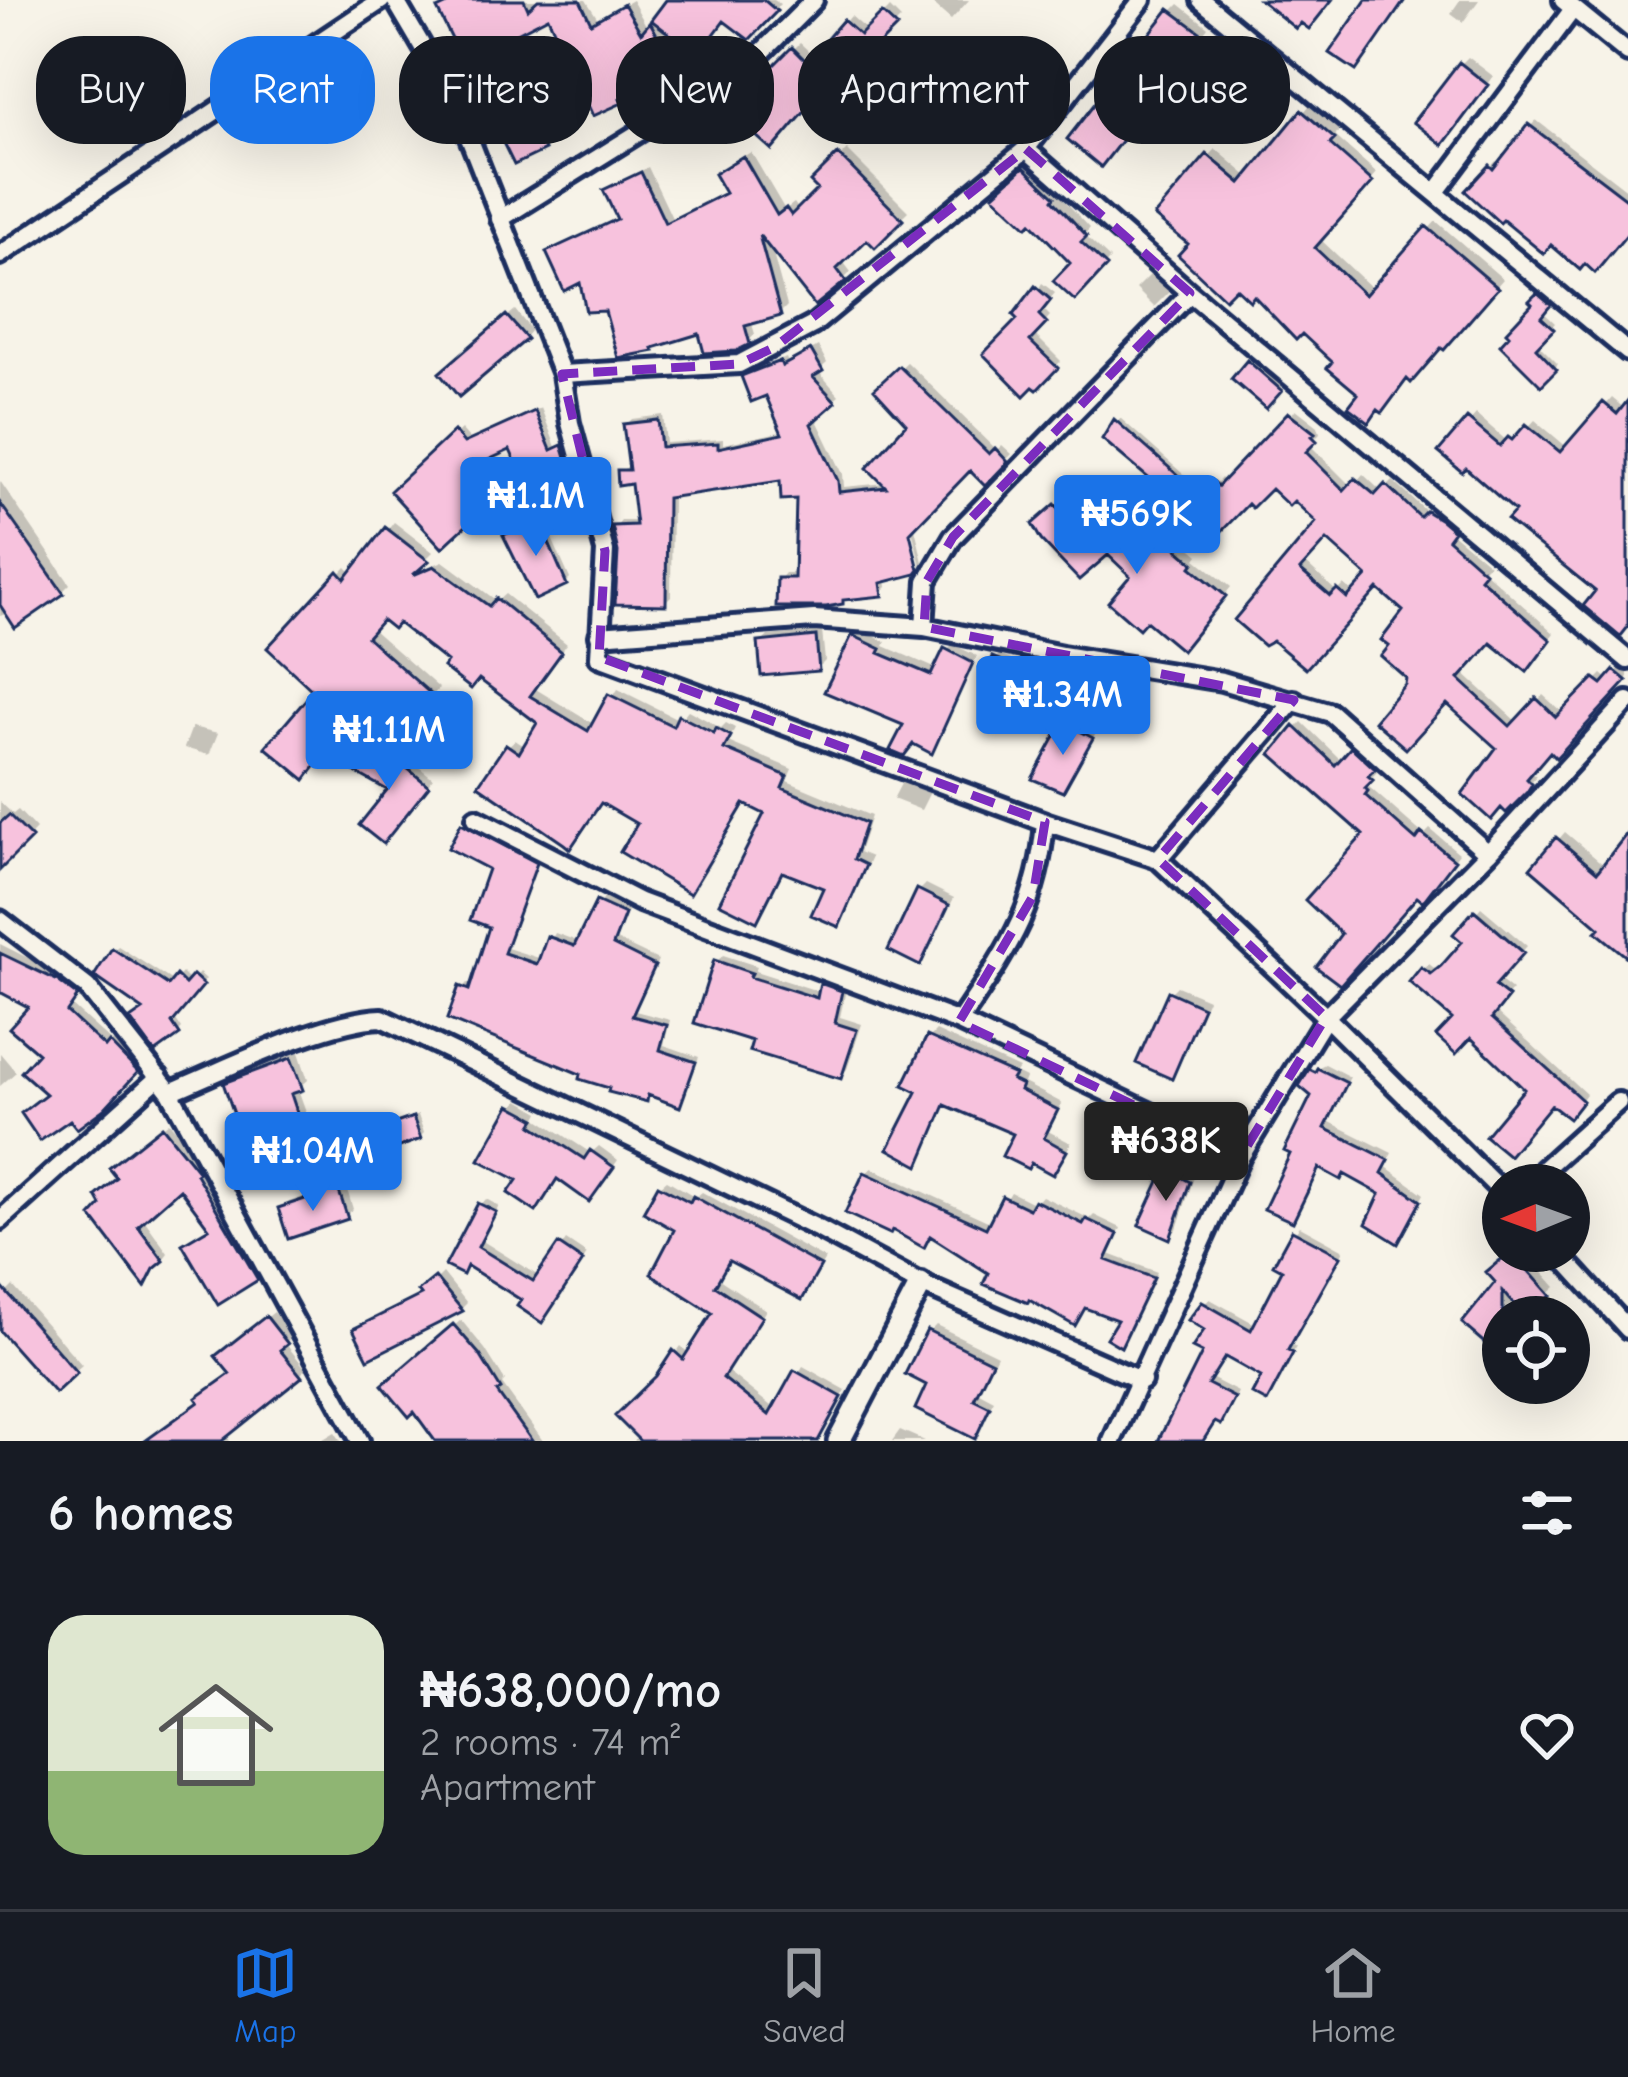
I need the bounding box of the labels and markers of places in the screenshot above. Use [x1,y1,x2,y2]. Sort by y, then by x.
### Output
pin: ₦1.1M [452,457,620,559]
pin: ₦569K [1053,475,1221,577]
pin: ₦1.34M [965,656,1161,758]
pin: ₦1.11M [291,691,487,793]
pin: ₦638K [1082,1102,1250,1204]
pin: ₦1.04M [215,1112,411,1214]

